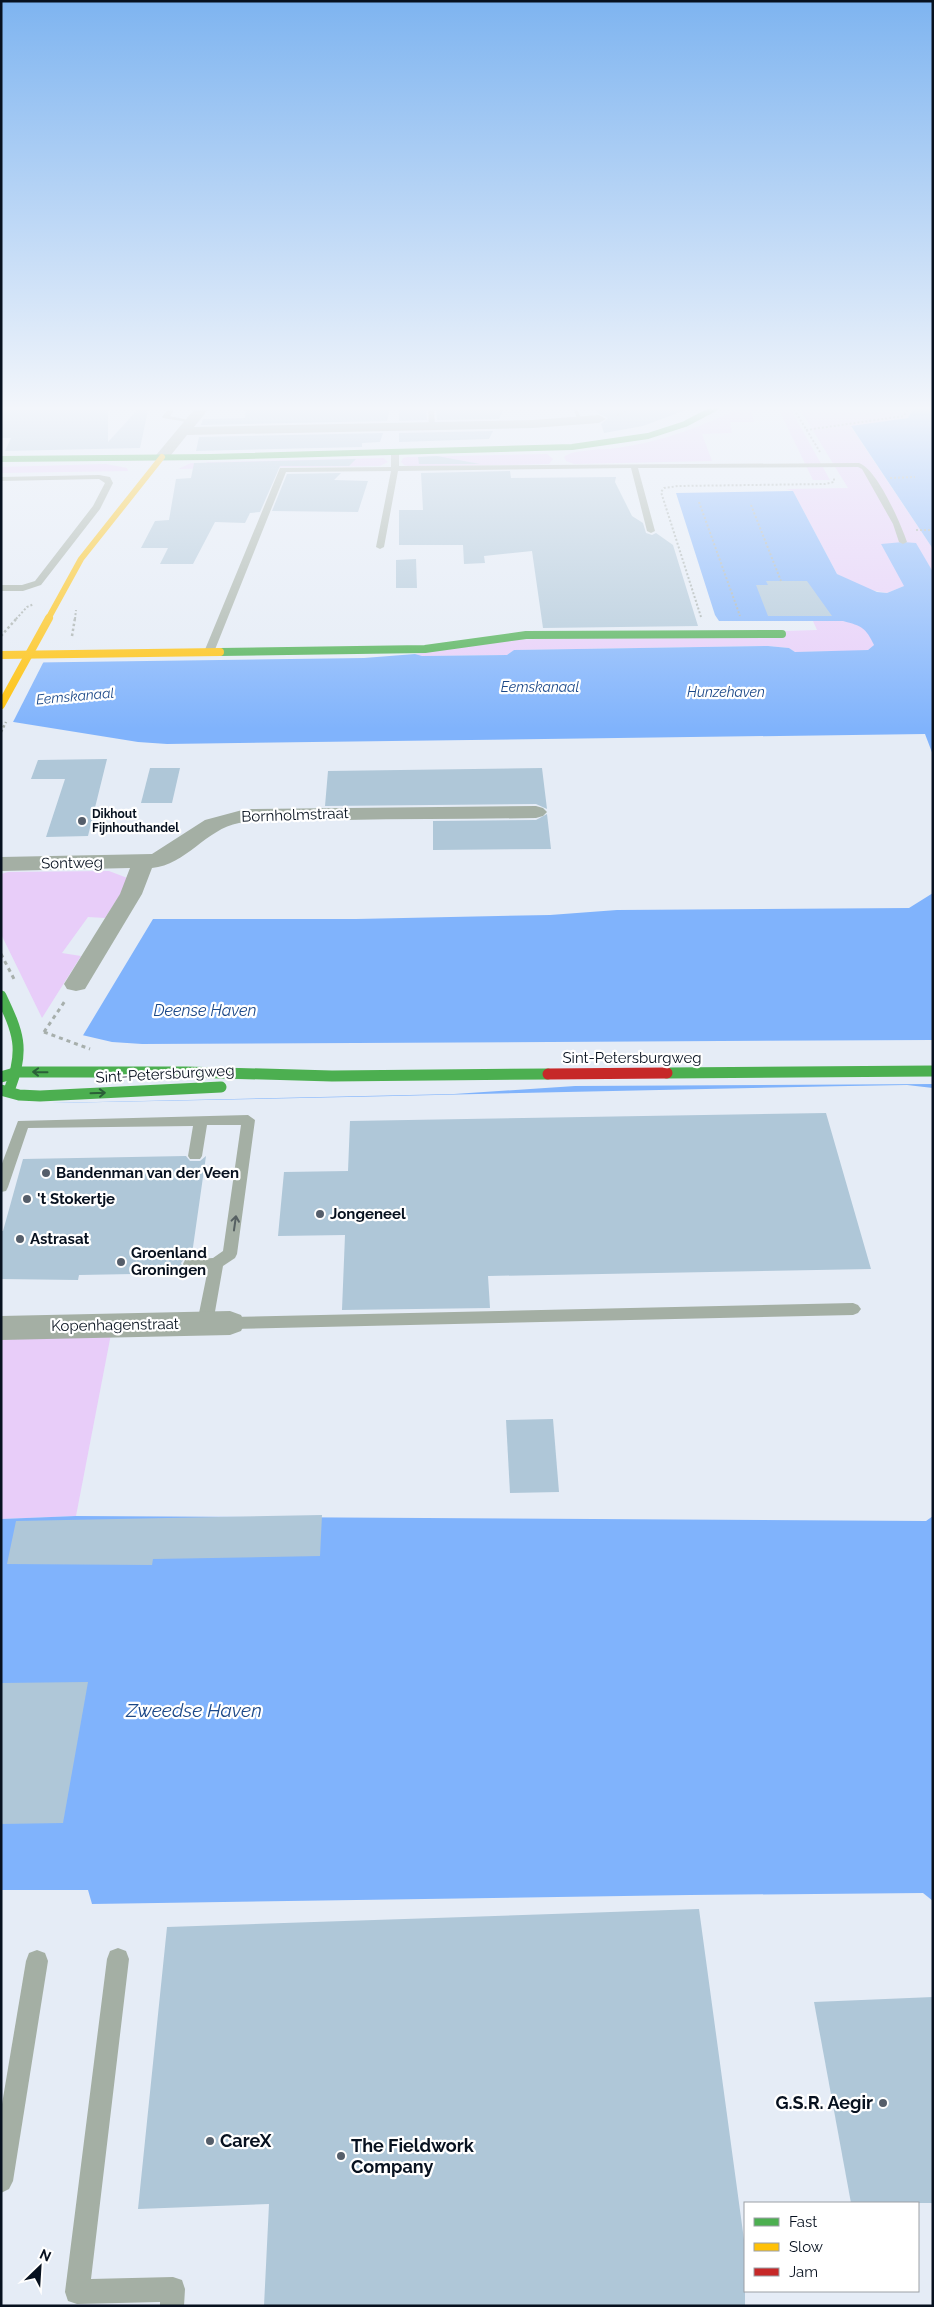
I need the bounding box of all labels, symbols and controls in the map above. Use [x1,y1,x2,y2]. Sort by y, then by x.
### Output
water label: Eemskanaal [501,679,579,695]
water label: Hunzehaven [687,684,765,700]
water label: Eemskanaal [35,685,115,707]
street label: Bornholmstraat [241,804,349,826]
place label: Dikhout Fijnhouthandel [92,807,179,835]
marker: Dikhout Fijnhouthandel [76,815,88,827]
street label: Sontweg [41,853,103,873]
water label: Deense Haven [153,1001,257,1020]
street label: Sint-Petersburgweg [563,1049,701,1067]
street label: Sint-Petersburgweg [95,1061,235,1087]
one-way arrow [33,1067,49,1077]
one-way arrow [90,1089,106,1098]
place label: Bandenman van der Veen [56,1164,239,1182]
marker: Bandenman van der Veen [40,1167,52,1179]
place label: 't Stokertje [37,1190,115,1208]
marker: 't Stokertje [21,1193,33,1205]
place label: Jongeneel [330,1205,406,1223]
marker: Jongeneel [314,1208,326,1220]
one-way arrow [230,1215,240,1231]
place label: Astrasat [30,1230,89,1248]
marker: Astrasat [14,1233,26,1245]
place label: Groenland Groningen [131,1244,207,1279]
marker: Groenland Groningen [115,1256,127,1268]
street label: Kopenhagenstraat [51,1315,179,1335]
water label: Zweedse Haven [125,1699,262,1721]
place label: G.S.R. Aegir [775,2092,873,2113]
marker: G.S.R. Aegir [877,2097,889,2109]
place label: CareX [220,2130,272,2151]
marker: CareX [204,2135,216,2147]
place label: The Fieldwork Company [351,2135,475,2177]
marker: The Fieldwork Company [335,2150,347,2162]
legend [744,2202,919,2292]
text: Fast [789,2213,817,2231]
text: Slow [789,2238,823,2256]
north arrow [15,2242,65,2292]
text: N [37,2246,54,2265]
text: Jam [789,2263,818,2281]

